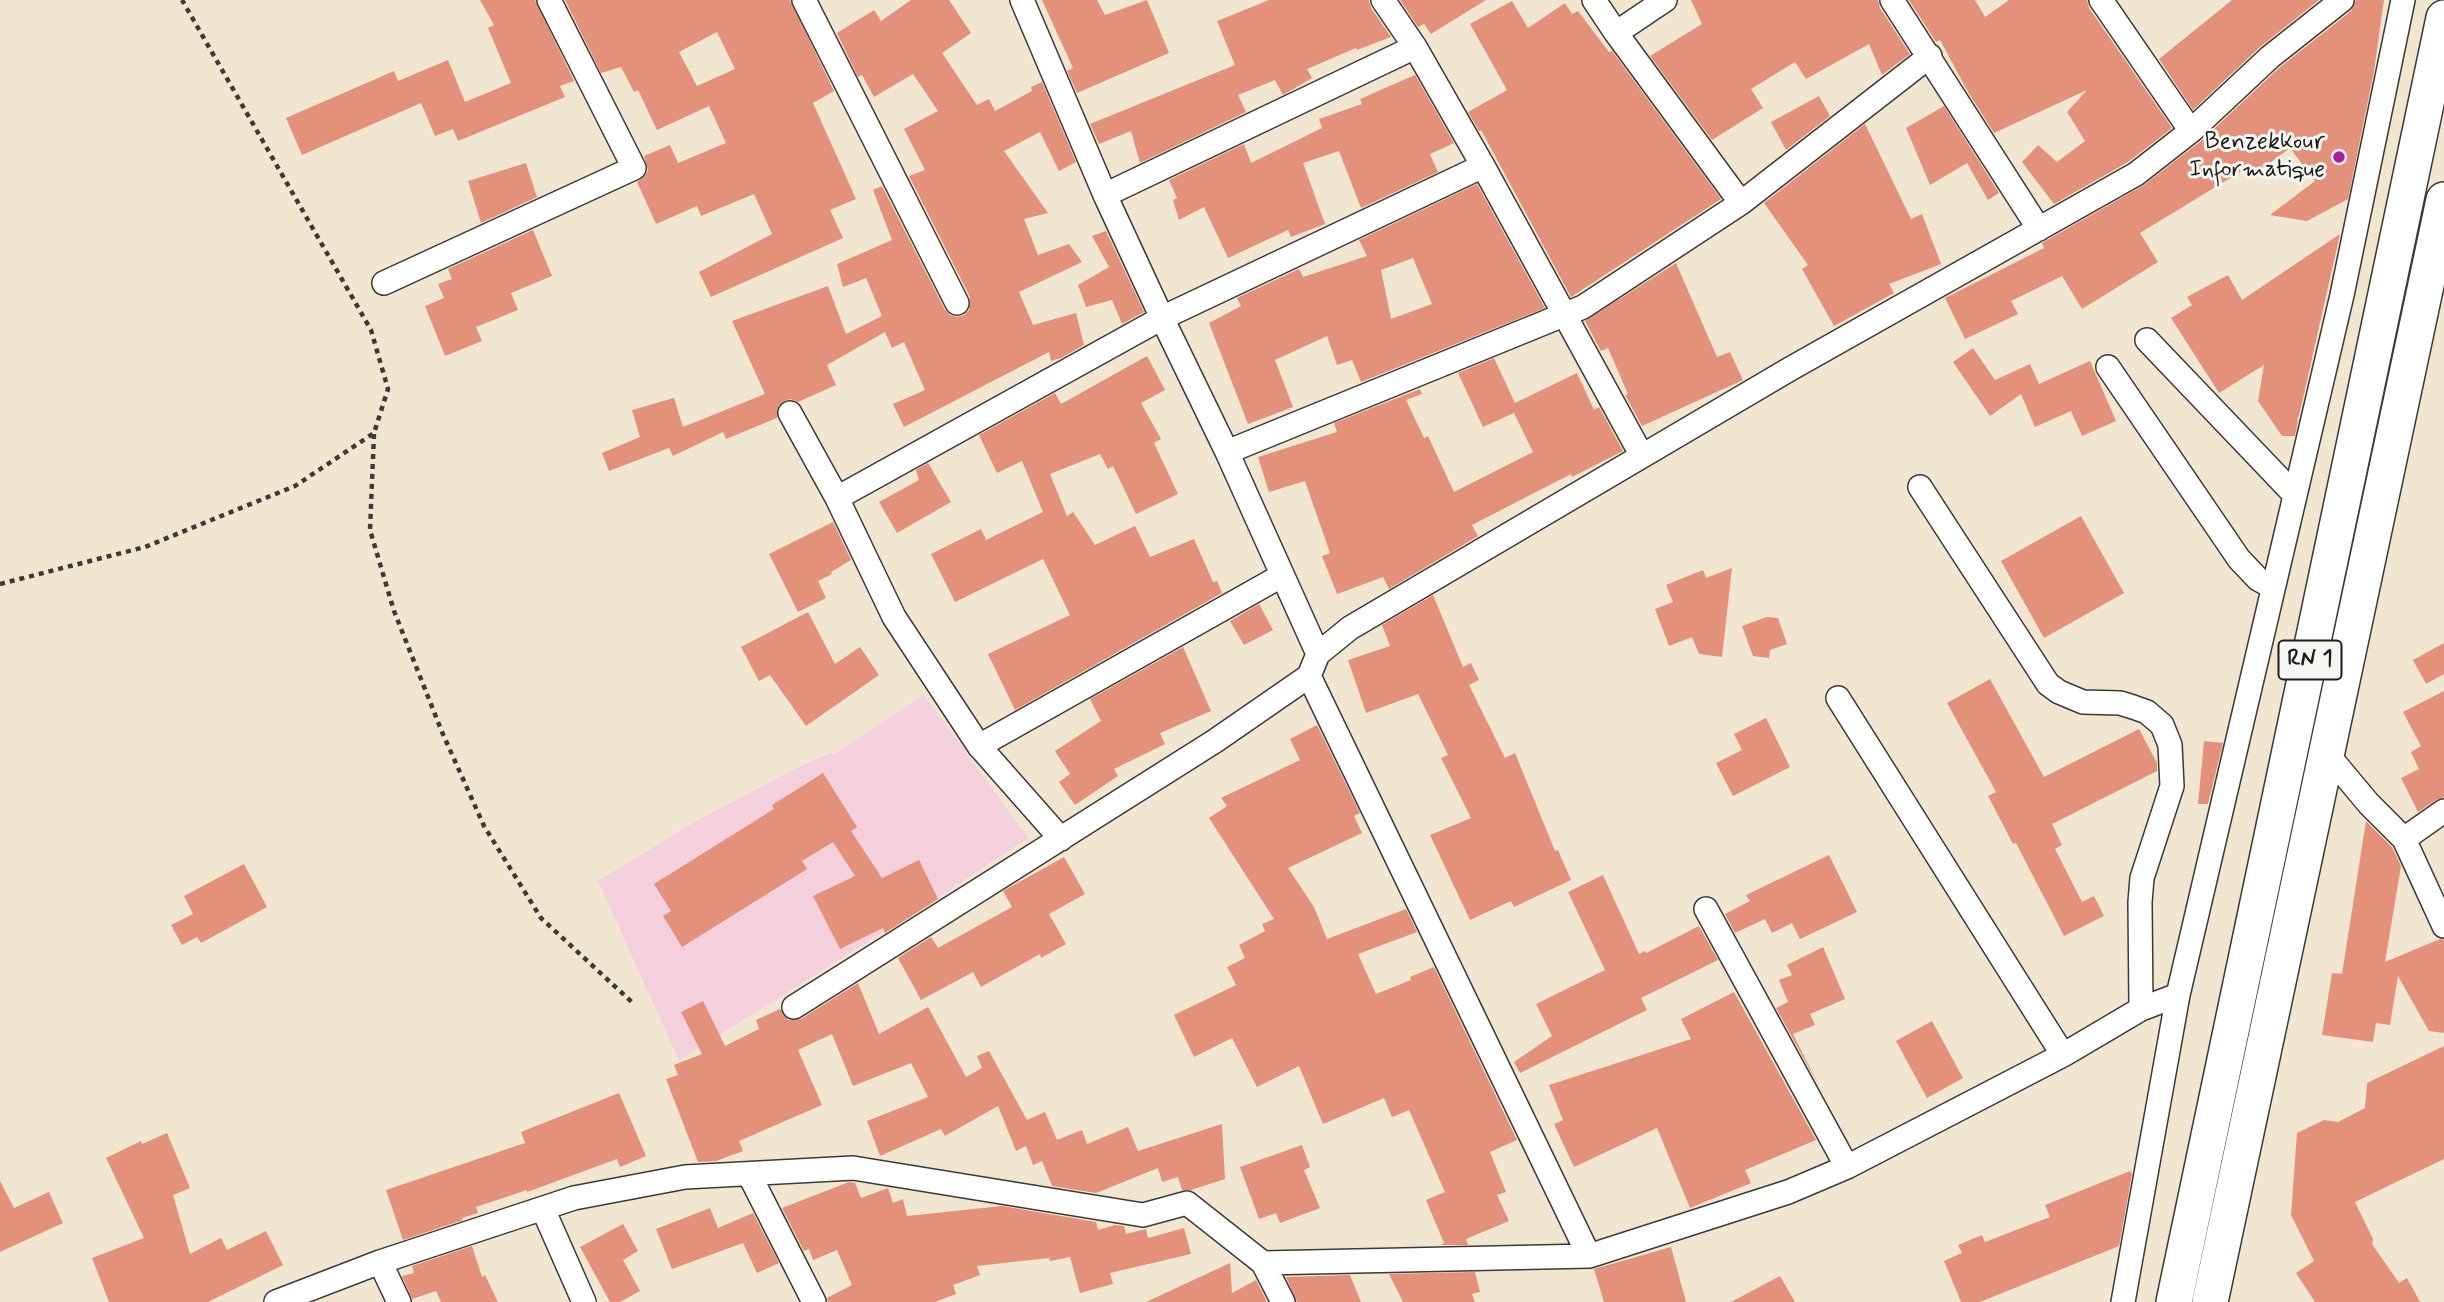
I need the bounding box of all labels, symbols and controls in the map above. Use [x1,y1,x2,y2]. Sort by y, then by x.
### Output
place label: Benzekkour Informatique [2189,129,2325,185]
marker: Benzekkour Informatique [2331,149,2347,165]
road number: RN 1 [2278,640,2342,680]

